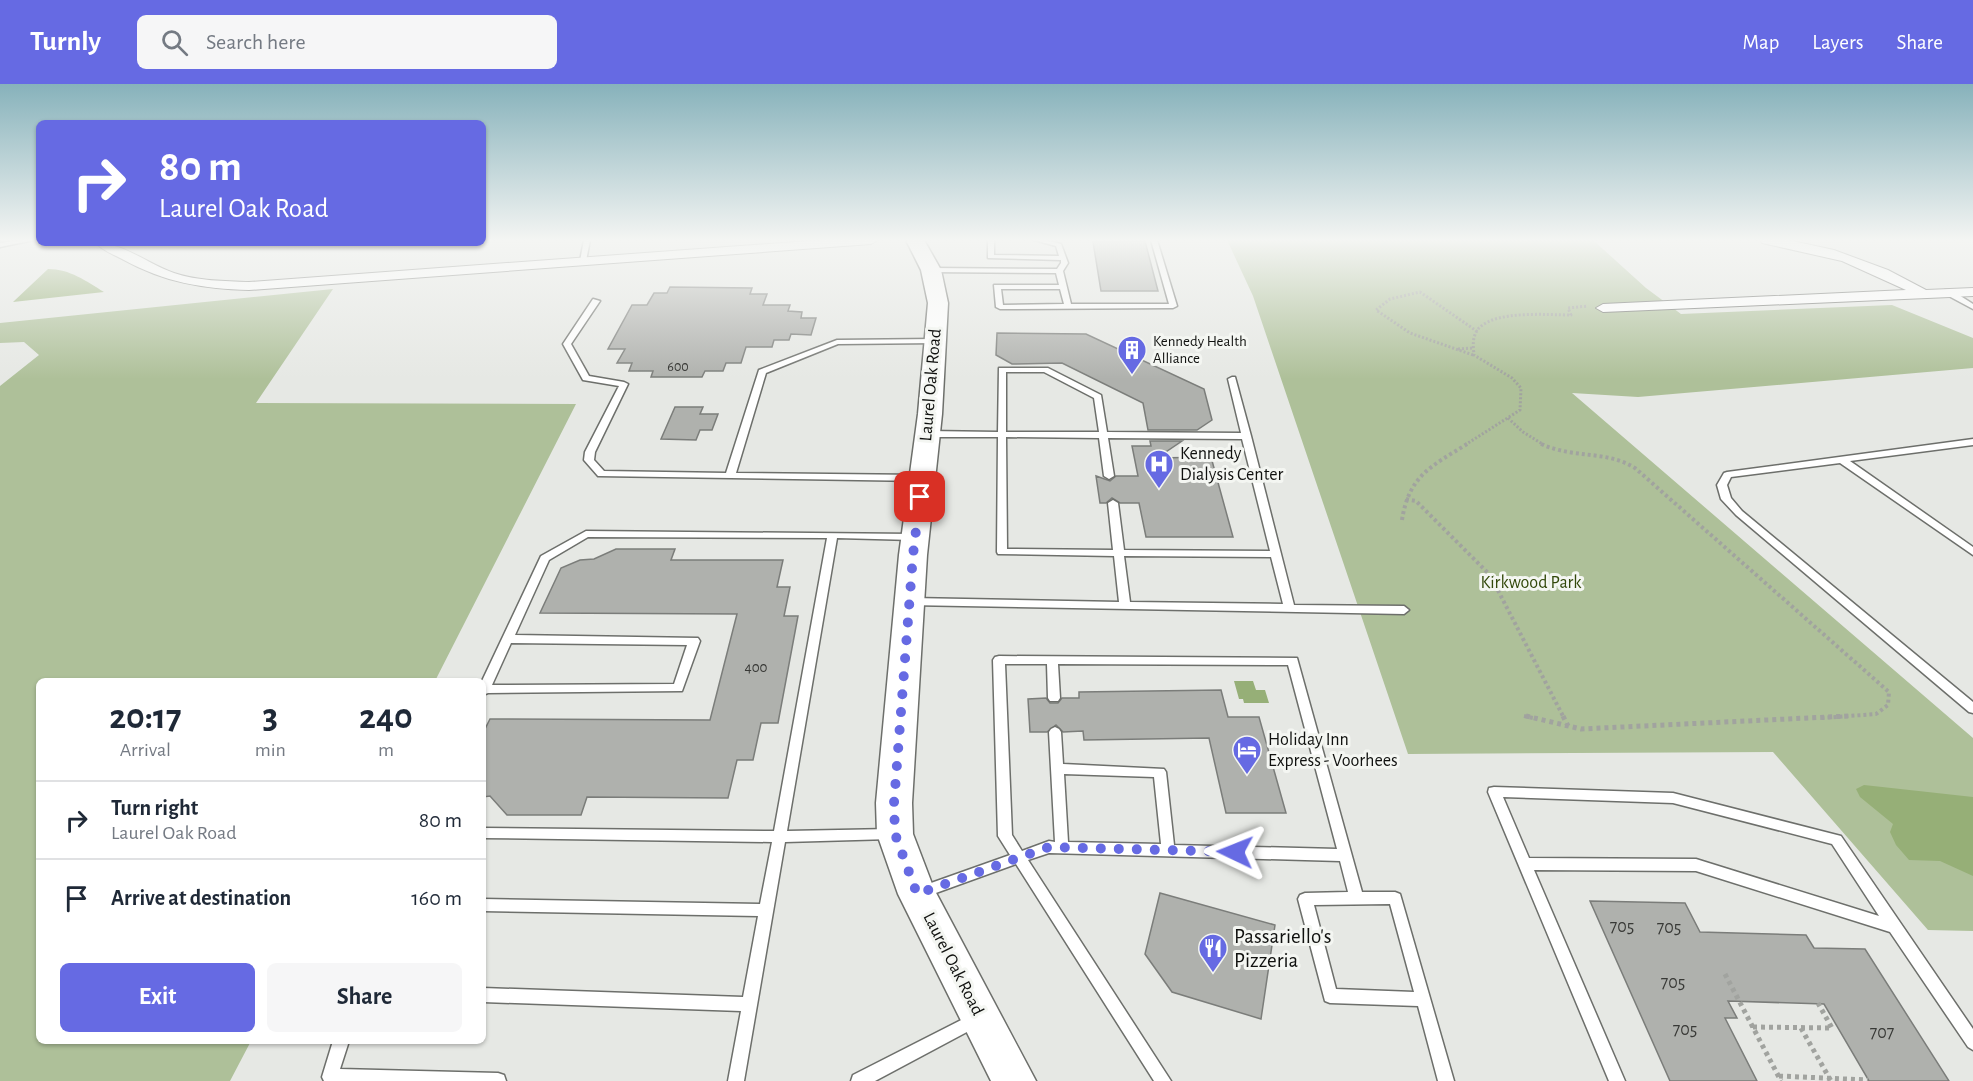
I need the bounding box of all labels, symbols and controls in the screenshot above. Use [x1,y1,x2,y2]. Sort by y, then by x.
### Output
search box [137,15,557,69]
icon: search [158,26,191,59]
text: Turnly [30,28,101,56]
text: Search here [206,31,306,53]
text: Map [1743,32,1779,53]
text: Layers [1812,32,1863,53]
text: Share [1896,32,1943,53]
icon: right [60,144,138,222]
text: 80 m [159,146,242,188]
text: Laurel Oak Road [159,195,329,222]
street label: Laurel Oak Road [917,328,945,442]
building icon: Kennedy Health Alliance [1116,334,1148,376]
place label: Kennedy Health Alliance [1153,334,1247,366]
house number: 600 [667,360,689,374]
place label: Kennedy Dialysis Center [1180,445,1283,484]
hospital icon: Kennedy Dialysis Center [1143,448,1175,490]
pin [894,471,945,522]
icon: arrive [903,480,936,513]
park label: Kirkwood Park [1480,574,1582,592]
house number: 400 [744,660,768,675]
text: 20:17 [109,699,182,735]
text: 3 [263,699,278,735]
text: 240 [359,699,413,735]
place label: Holiday Inn Express - Voorhees [1268,731,1398,770]
hotel icon: Holiday Inn Express - Voorhees [1231,734,1263,776]
text: Arrival [120,740,171,760]
text: min [255,740,286,760]
text: m [378,740,394,760]
text: Turn right [111,797,198,819]
icon: right [60,804,93,837]
text: 80 m [419,809,462,831]
position arrow [1203,820,1267,884]
text: Laurel Oak Road [111,823,237,843]
icon: arrive [60,882,93,915]
text: Arrive at destination [111,887,291,909]
text: 160 m [411,887,462,909]
street label: Laurel Oak Road [919,910,987,1018]
house number: 705 [1610,918,1634,936]
house number: 705 [1657,919,1681,937]
place label: Passariello's Pizzeria [1234,926,1331,971]
restaurant icon: Passariello's Pizzeria [1197,932,1229,974]
button: Exit [60,963,255,1032]
button: Share [267,963,462,1032]
house number: 705 [1661,974,1685,992]
house number: 705 [1673,1021,1697,1039]
house number: 707 [1870,1024,1894,1042]

